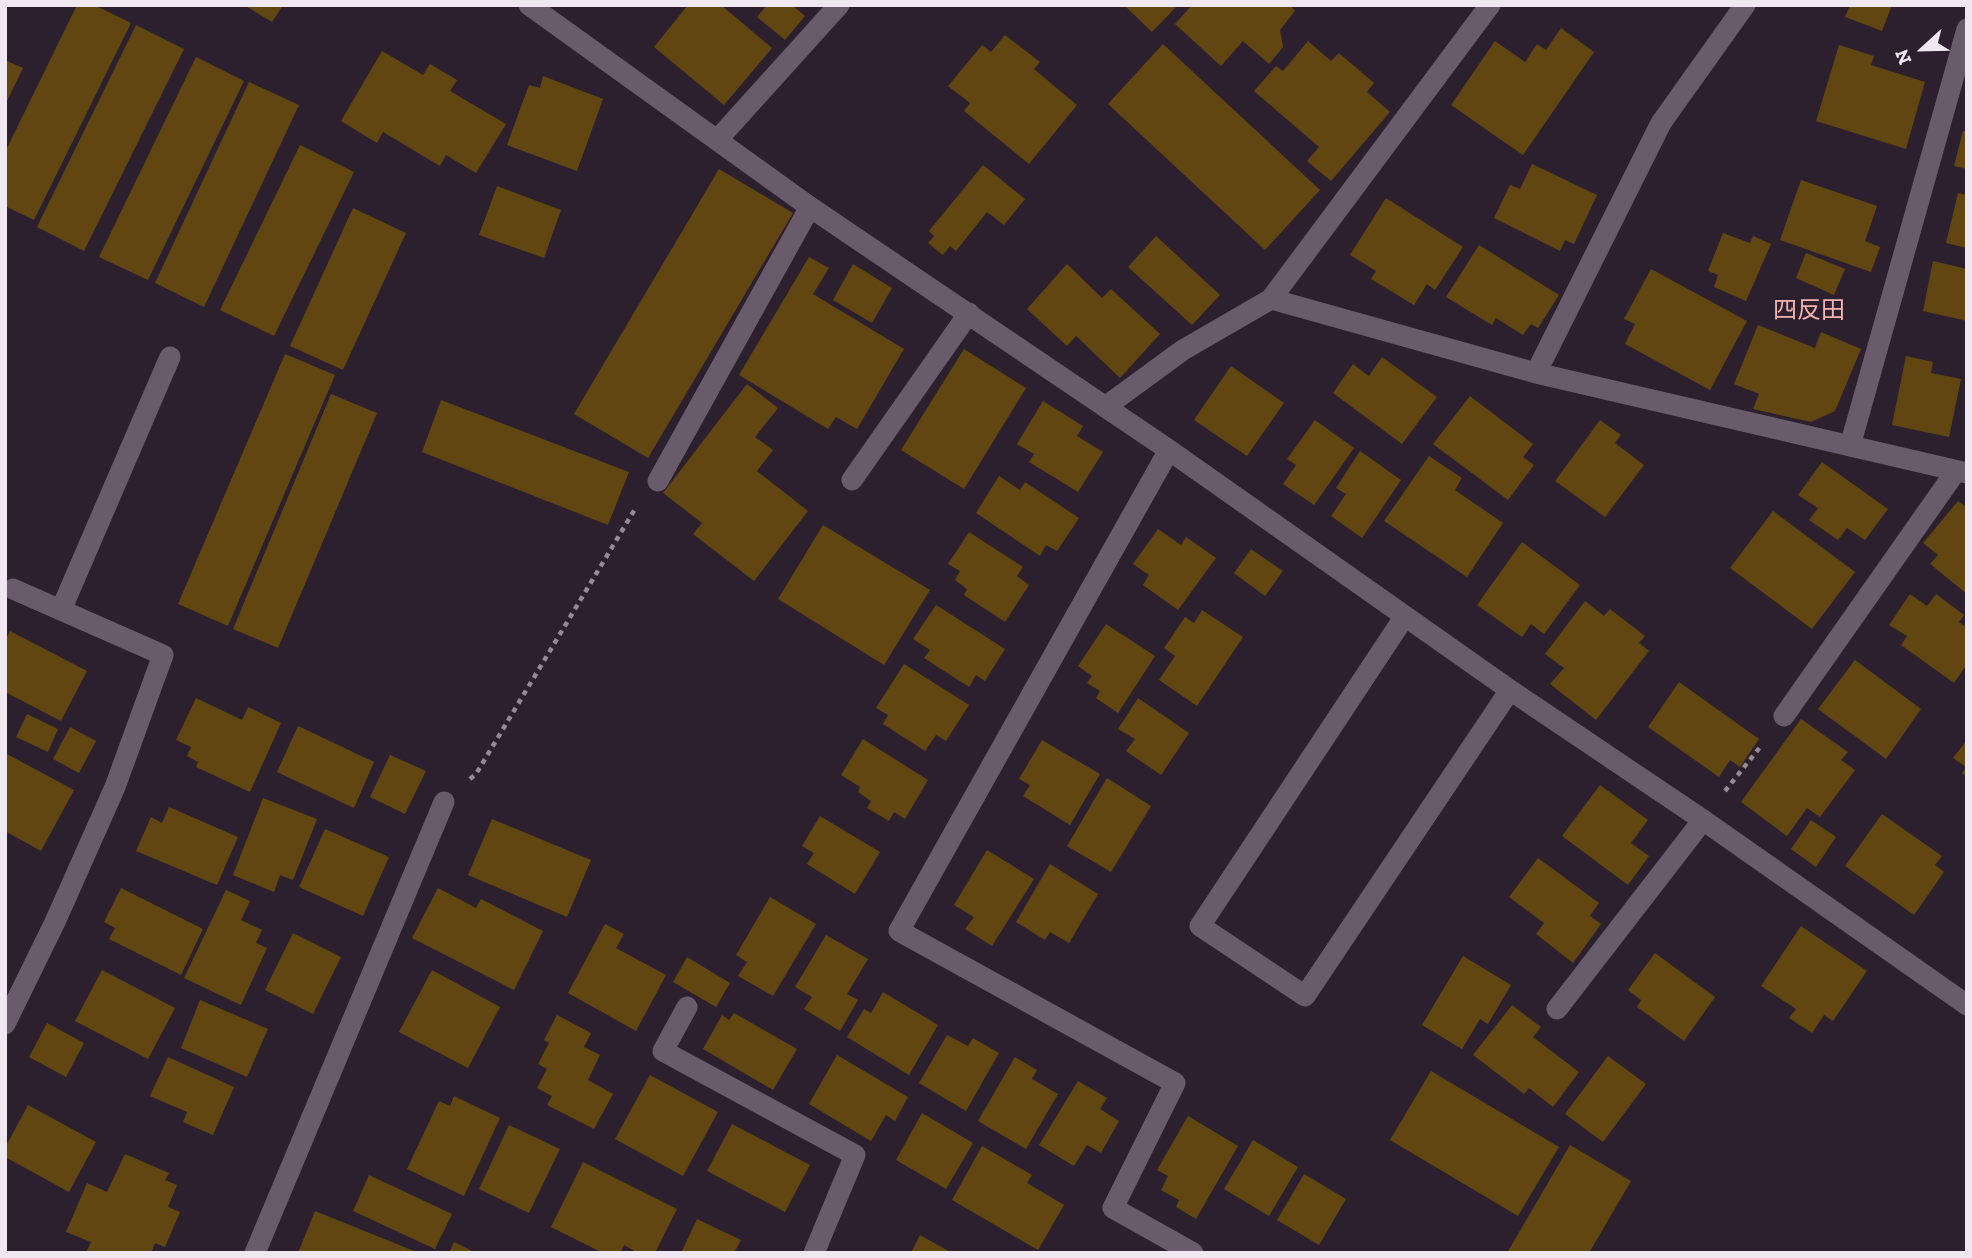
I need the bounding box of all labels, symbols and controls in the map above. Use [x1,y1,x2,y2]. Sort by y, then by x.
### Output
north arrow [1888,14,1958,84]
text: N [1890,46,1916,68]
district label: 四反田 [1773,297,1845,325]

